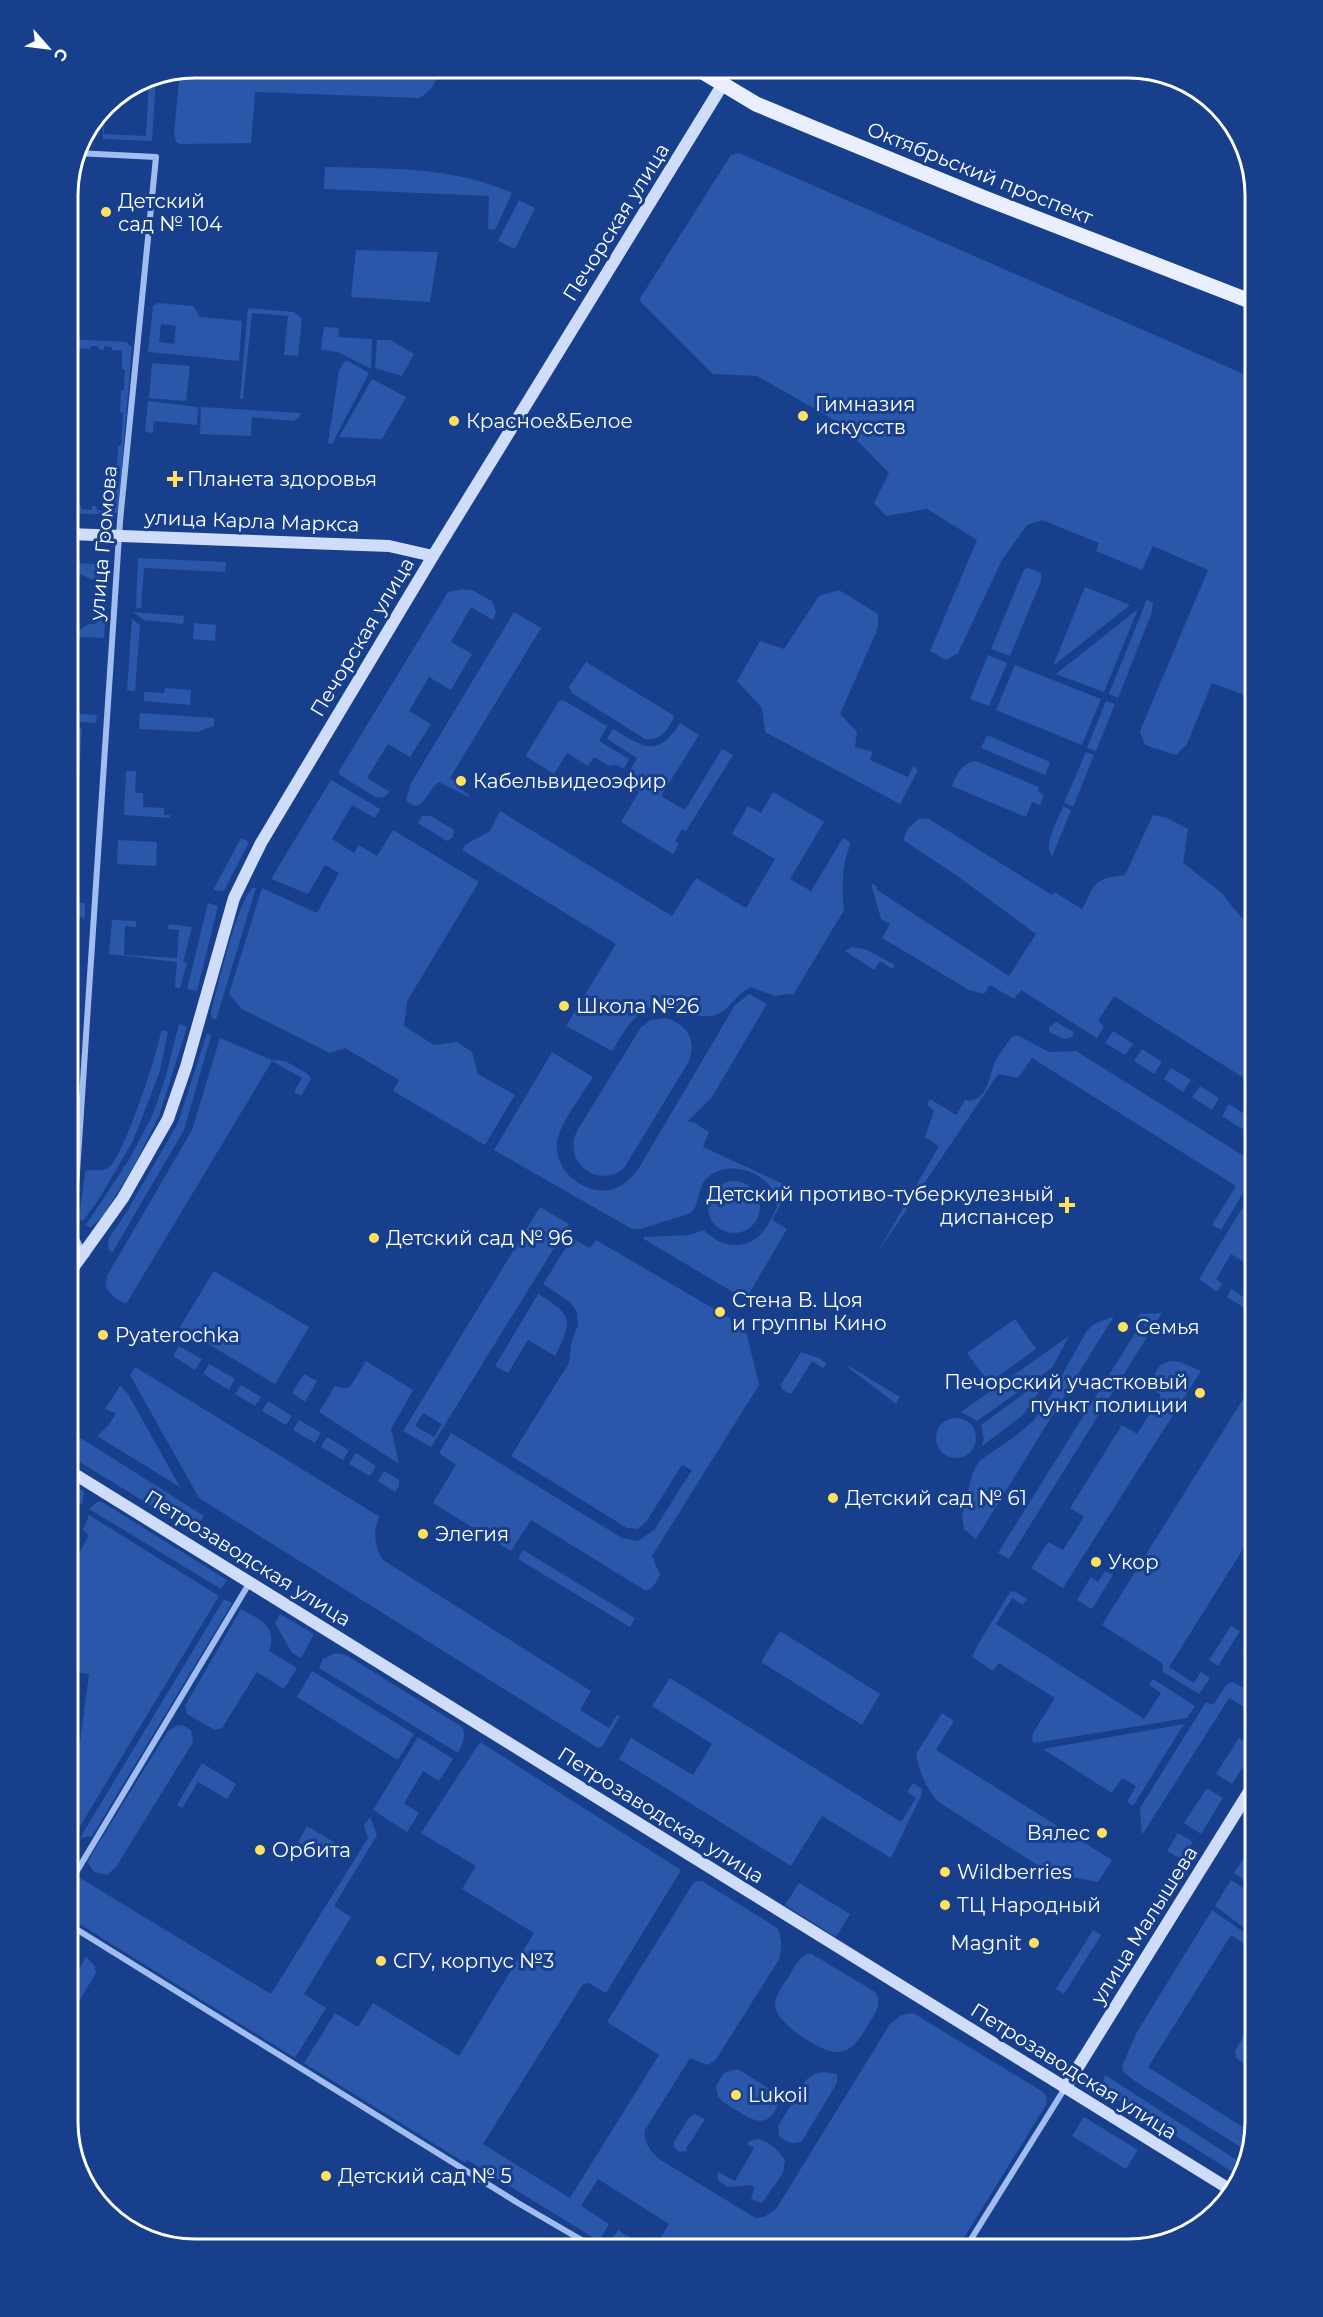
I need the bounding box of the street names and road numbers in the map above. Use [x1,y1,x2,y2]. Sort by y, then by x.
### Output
street label: Октябрьский проспект [864,117,1097,230]
street label: Печорская улица [558,139,674,305]
street label: улица Громова [84,464,122,622]
street label: улица Карла Маркса [143,505,360,537]
street label: Печорская улица [305,553,419,721]
street label: Петрозаводская улица [140,1485,356,1631]
street label: Петрозаводская улица [553,1742,769,1888]
street label: улица Малышева [1085,1842,1202,2009]
street label: Петрозаводская улица [966,1998,1182,2144]

